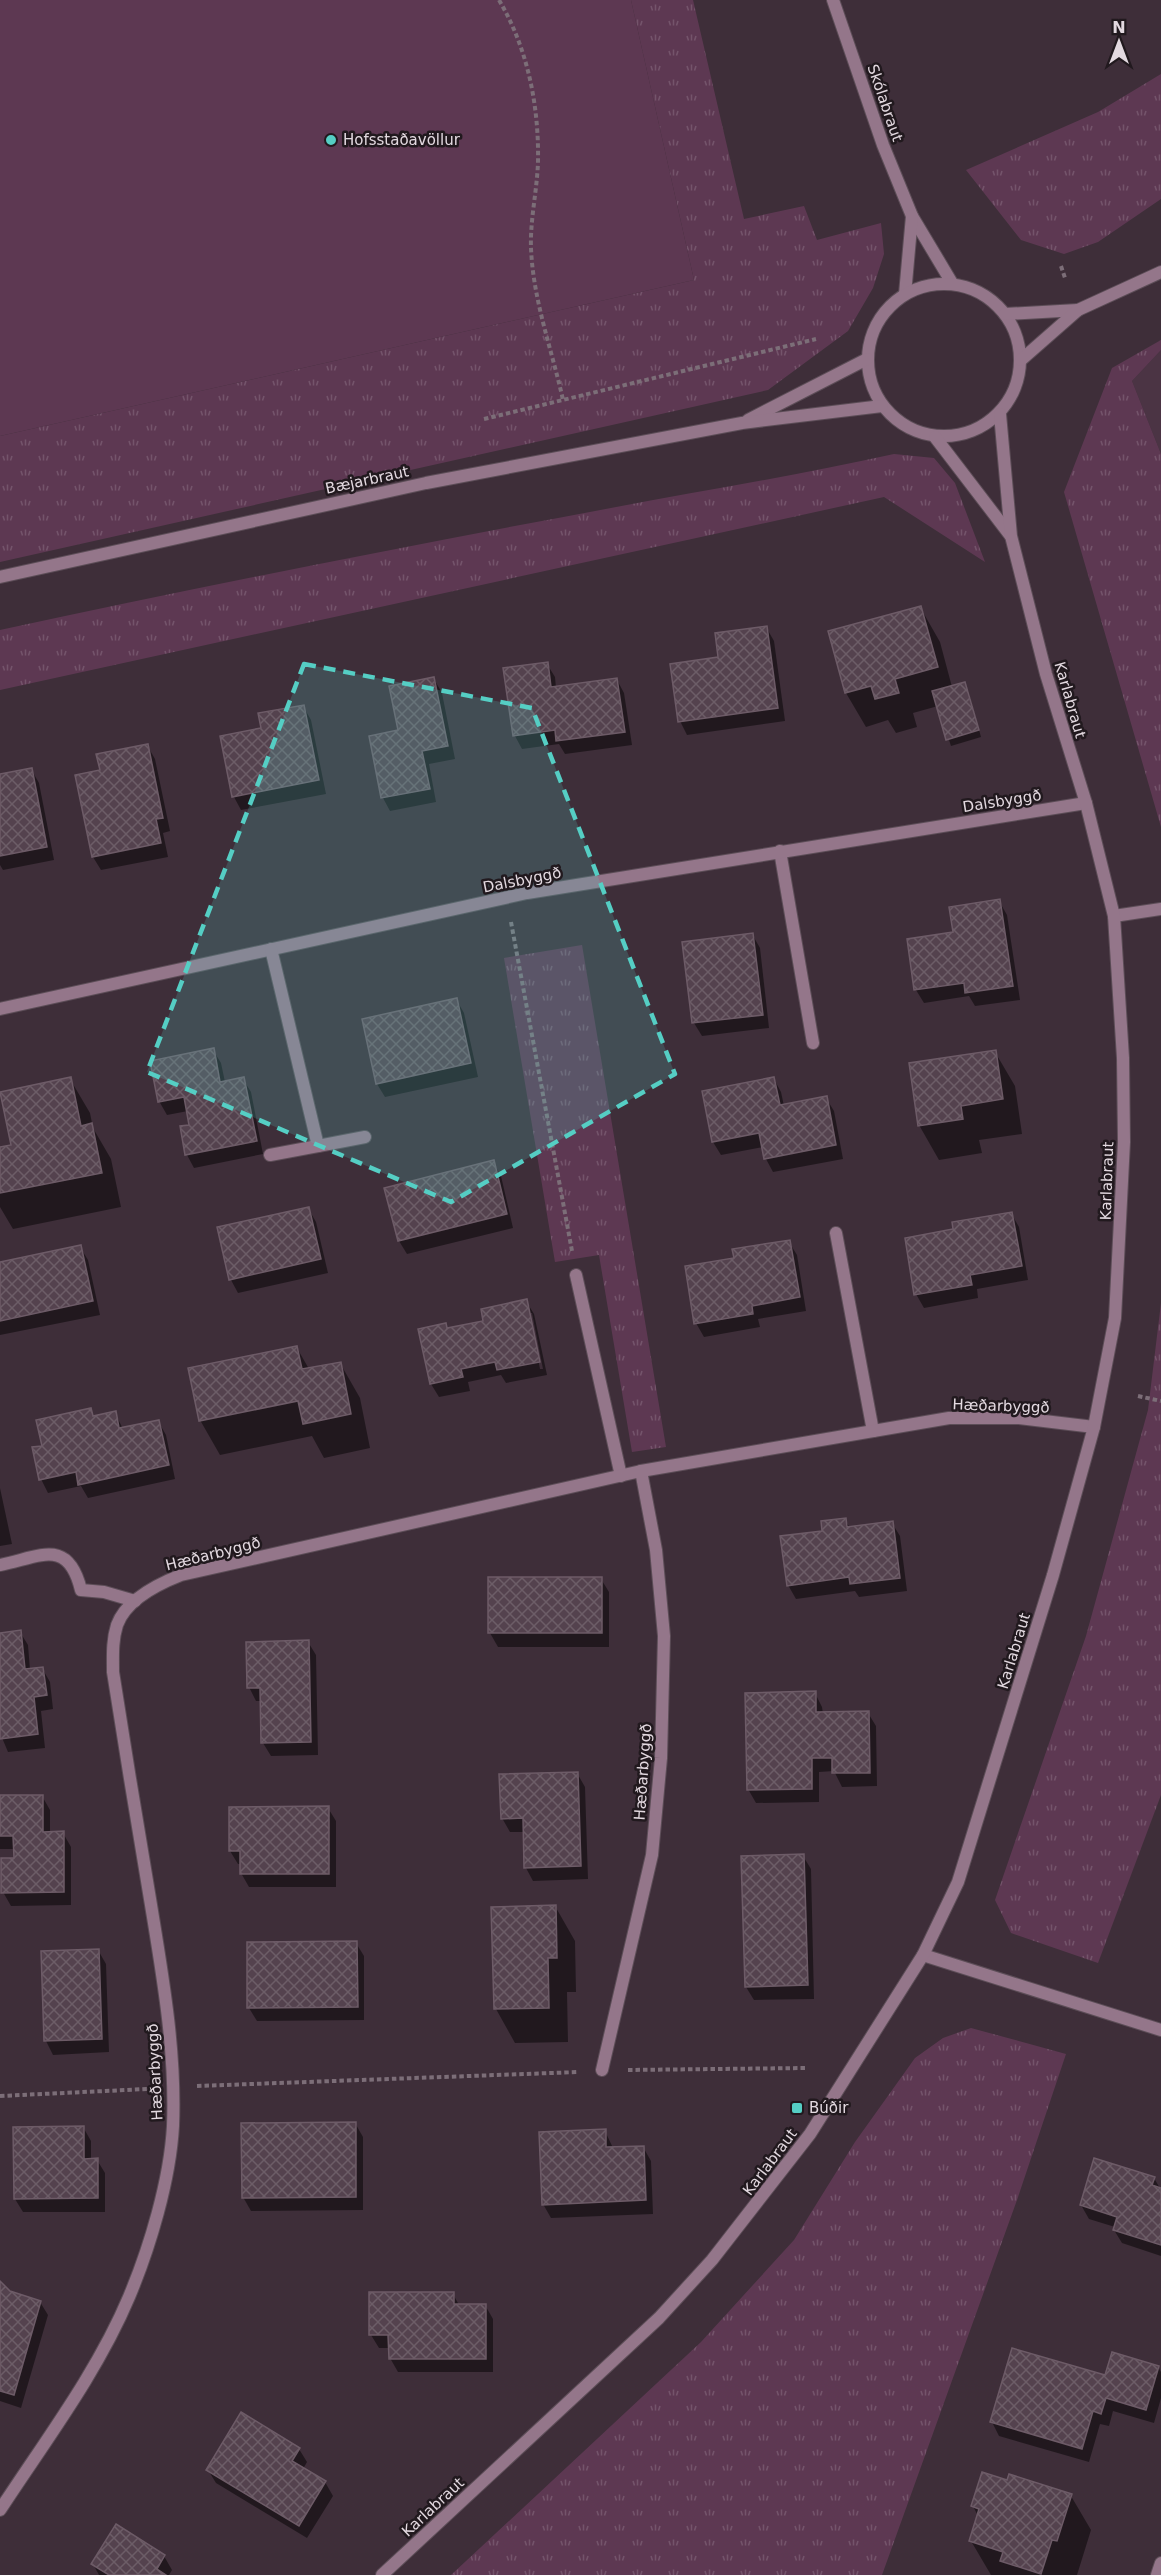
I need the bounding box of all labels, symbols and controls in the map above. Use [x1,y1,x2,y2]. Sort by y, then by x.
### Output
north arrow [1089,12,1149,72]
text: N [1112,18,1126,37]
street label: Skólabraut [863,62,907,144]
place label: Hofsstaðavöllur [343,131,461,149]
marker: Hofsstaðavöllur [324,133,338,147]
street label: Bæjarbraut [324,462,410,498]
street label: Karlabraut [1051,660,1090,740]
street label: Dalsbyggð [961,786,1043,816]
street label: Dalsbyggð [481,864,563,896]
street label: Karlabraut [1097,1141,1117,1221]
street label: Hæðarbyggð [952,1395,1050,1417]
street label: Hæðarbyggð [164,1534,262,1574]
street label: Karlabraut [994,1611,1034,1691]
street label: Hæðarbyggð [631,1723,655,1821]
street label: Hæðarbyggð [143,2023,167,2121]
place label: Búðir [809,2099,849,2117]
marker: Búðir [790,2101,804,2115]
street label: Karlabraut [739,2125,801,2199]
street label: Karlabraut [398,2474,468,2540]

